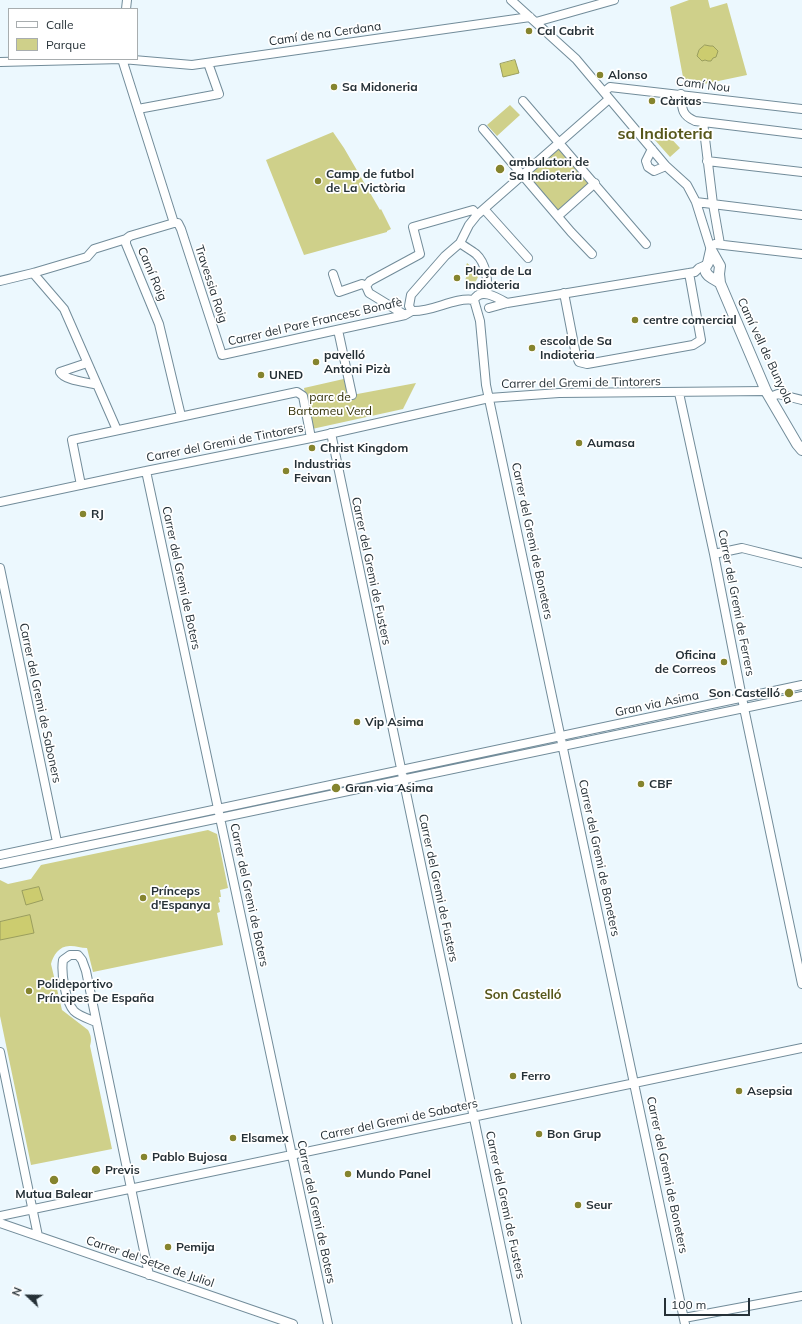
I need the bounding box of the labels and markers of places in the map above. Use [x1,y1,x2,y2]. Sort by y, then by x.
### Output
place label: Cal Cabrit [537,24,594,38]
marker: Cal Cabrit [524,26,534,36]
place label: Alonso [608,68,648,82]
marker: Alonso [595,70,605,80]
place label: Sa Midoneria [342,80,418,94]
marker: Sa Midoneria [329,82,339,92]
place label: Càritas [660,94,702,108]
marker: Càritas [647,96,657,106]
place label: ambulatori de Sa Indioteria [509,155,589,183]
marker: ambulatori de Sa Indioteria [494,163,506,175]
place label: Camp de futbol de La Victòria [326,167,414,195]
marker: Camp de futbol de La Victòria [313,176,323,186]
place label: Plaça de La Indioteria [465,264,532,292]
marker: Plaça de La Indioteria [452,273,462,283]
place label: centre comercial [643,313,737,327]
marker: centre comercial [630,315,640,325]
place label: escola de Sa Indioteria [540,334,612,362]
marker: escola de Sa Indioteria [527,343,537,353]
place label: pavelló Antoni Pizà [324,348,390,376]
marker: pavelló Antoni Pizà [311,357,321,367]
place label: UNED [269,368,303,382]
marker: UNED [256,370,266,380]
place label: Aumasa [587,436,635,450]
marker: Aumasa [574,438,584,448]
place label: Christ Kingdom [320,441,408,455]
marker: Christ Kingdom [307,443,317,453]
place label: Industrias Feivan [294,457,351,485]
marker: Industrias Feivan [281,466,291,476]
place label: RJ [91,507,104,521]
marker: RJ [78,509,88,519]
place label: Oficina de Correos [655,648,716,676]
marker: Oficina de Correos [719,657,729,667]
place label: Son Castelló [709,686,780,700]
marker: Son Castelló [783,687,795,699]
place label: Vip Asima [365,715,424,729]
marker: Vip Asima [352,717,362,727]
place label: CBF [649,777,672,791]
marker: CBF [636,779,646,789]
place label: Gran via Asima [345,781,433,795]
marker: Gran via Asima [330,782,342,794]
place label: Prínceps d'Espanya [151,884,210,912]
marker: Prínceps d'Espanya [138,893,148,903]
place label: Polideportivo Príncipes De España [37,977,154,1005]
marker: Polideportivo Príncipes De España [24,986,34,996]
place label: Ferro [521,1069,551,1083]
marker: Ferro [508,1071,518,1081]
place label: Asepsia [747,1084,793,1098]
marker: Asepsia [734,1086,744,1096]
place label: Bon Grup [547,1127,601,1141]
marker: Bon Grup [534,1129,544,1139]
place label: Elsamex [241,1131,289,1145]
marker: Elsamex [228,1133,238,1143]
place label: Pablo Bujosa [152,1150,227,1164]
marker: Pablo Bujosa [139,1152,149,1162]
place label: Previs [105,1163,140,1177]
marker: Previs [90,1164,102,1176]
place label: Mundo Panel [356,1167,431,1181]
marker: Mundo Panel [343,1169,353,1179]
marker: Mutua Balear [48,1174,60,1186]
place label: Mutua Balear [15,1187,93,1201]
place label: Seur [586,1198,612,1212]
marker: Seur [573,1200,583,1210]
place label: Pemija [176,1240,215,1254]
marker: Pemija [163,1242,173,1252]

